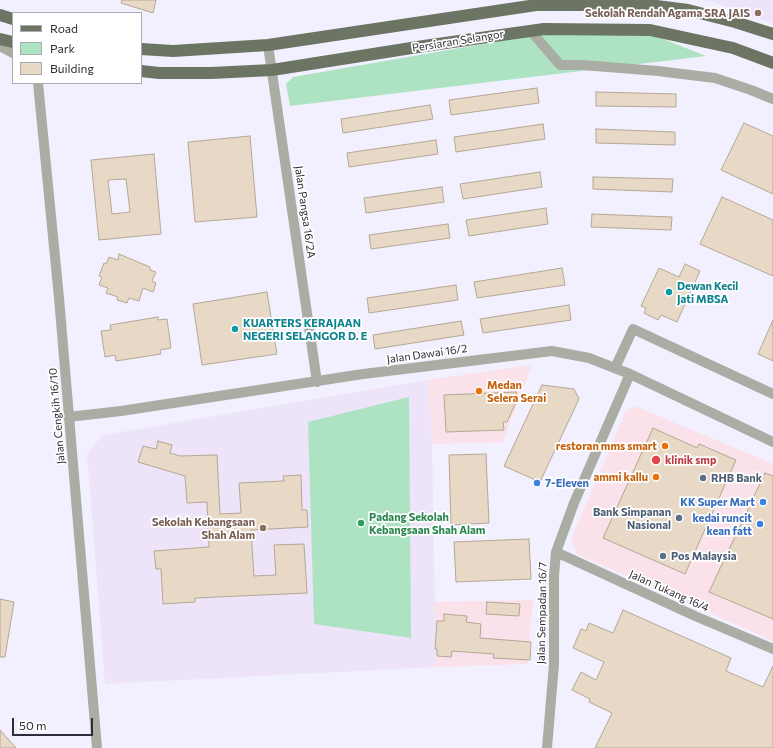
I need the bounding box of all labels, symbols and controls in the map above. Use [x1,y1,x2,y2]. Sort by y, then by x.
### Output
place label: Sekolah Rendah Agama SRA JAIS [585,6,750,20]
marker: Sekolah Rendah Agama SRA JAIS [753,8,763,18]
legend [12,12,142,84]
text: Road [50,21,78,35]
street label: Persiaran Selangor [411,27,505,55]
text: Park [50,41,75,55]
text: Building [50,61,94,75]
street label: Jalan Pangsa 16/2A [292,165,318,259]
place label: Dewan Kecil Jati MBSA [677,279,738,305]
marker: Dewan Kecil Jati MBSA [664,287,674,297]
place label: KUARTERS KERAJAAN NEGERI SELANGOR D. E [243,316,367,342]
marker: KUARTERS KERAJAAN NEGERI SELANGOR D. E [230,324,240,334]
street label: Jalan Dawai 16/2 [386,342,468,366]
street label: Jalan Cengkih 16/10 [46,367,68,465]
place label: Medan Selera Serai [487,378,546,404]
marker: Medan Selera Serai [474,386,484,396]
place label: restoran mms smart [556,439,657,453]
marker: restoran mms smart [660,441,670,451]
place label: klinik smp [665,453,716,467]
marker: klinik smp [650,454,662,466]
place label: ammi kallu [593,470,648,484]
place label: RHB Bank [711,471,762,485]
marker: ammi kallu [651,472,661,482]
marker: RHB Bank [698,473,708,483]
place label: 7-Eleven [545,476,589,490]
marker: 7-Eleven [532,478,542,488]
place label: KK Super Mart [680,495,755,509]
marker: KK Super Mart [758,497,768,507]
place label: Bank Simpanan Nasional [593,505,671,531]
place label: Padang Sekolah Kebangsaan Shah Alam [369,510,485,536]
place label: kedai runcit kean fatt [693,511,752,537]
marker: Bank Simpanan Nasional [674,513,684,523]
place label: Sekolah Kebangsaan Shah Alam [152,515,255,541]
marker: Padang Sekolah Kebangsaan Shah Alam [356,518,366,528]
marker: kedai runcit kean fatt [755,519,765,529]
marker: Sekolah Kebangsaan Shah Alam [258,523,268,533]
place label: Pos Malaysia [671,549,737,563]
marker: Pos Malaysia [658,551,668,561]
street label: Jalan Sempadan 16/7 [535,562,549,664]
street label: Jalan Tukang 16/4 [627,567,711,615]
scale bar [14,710,95,736]
text: 50 m [19,718,47,732]

